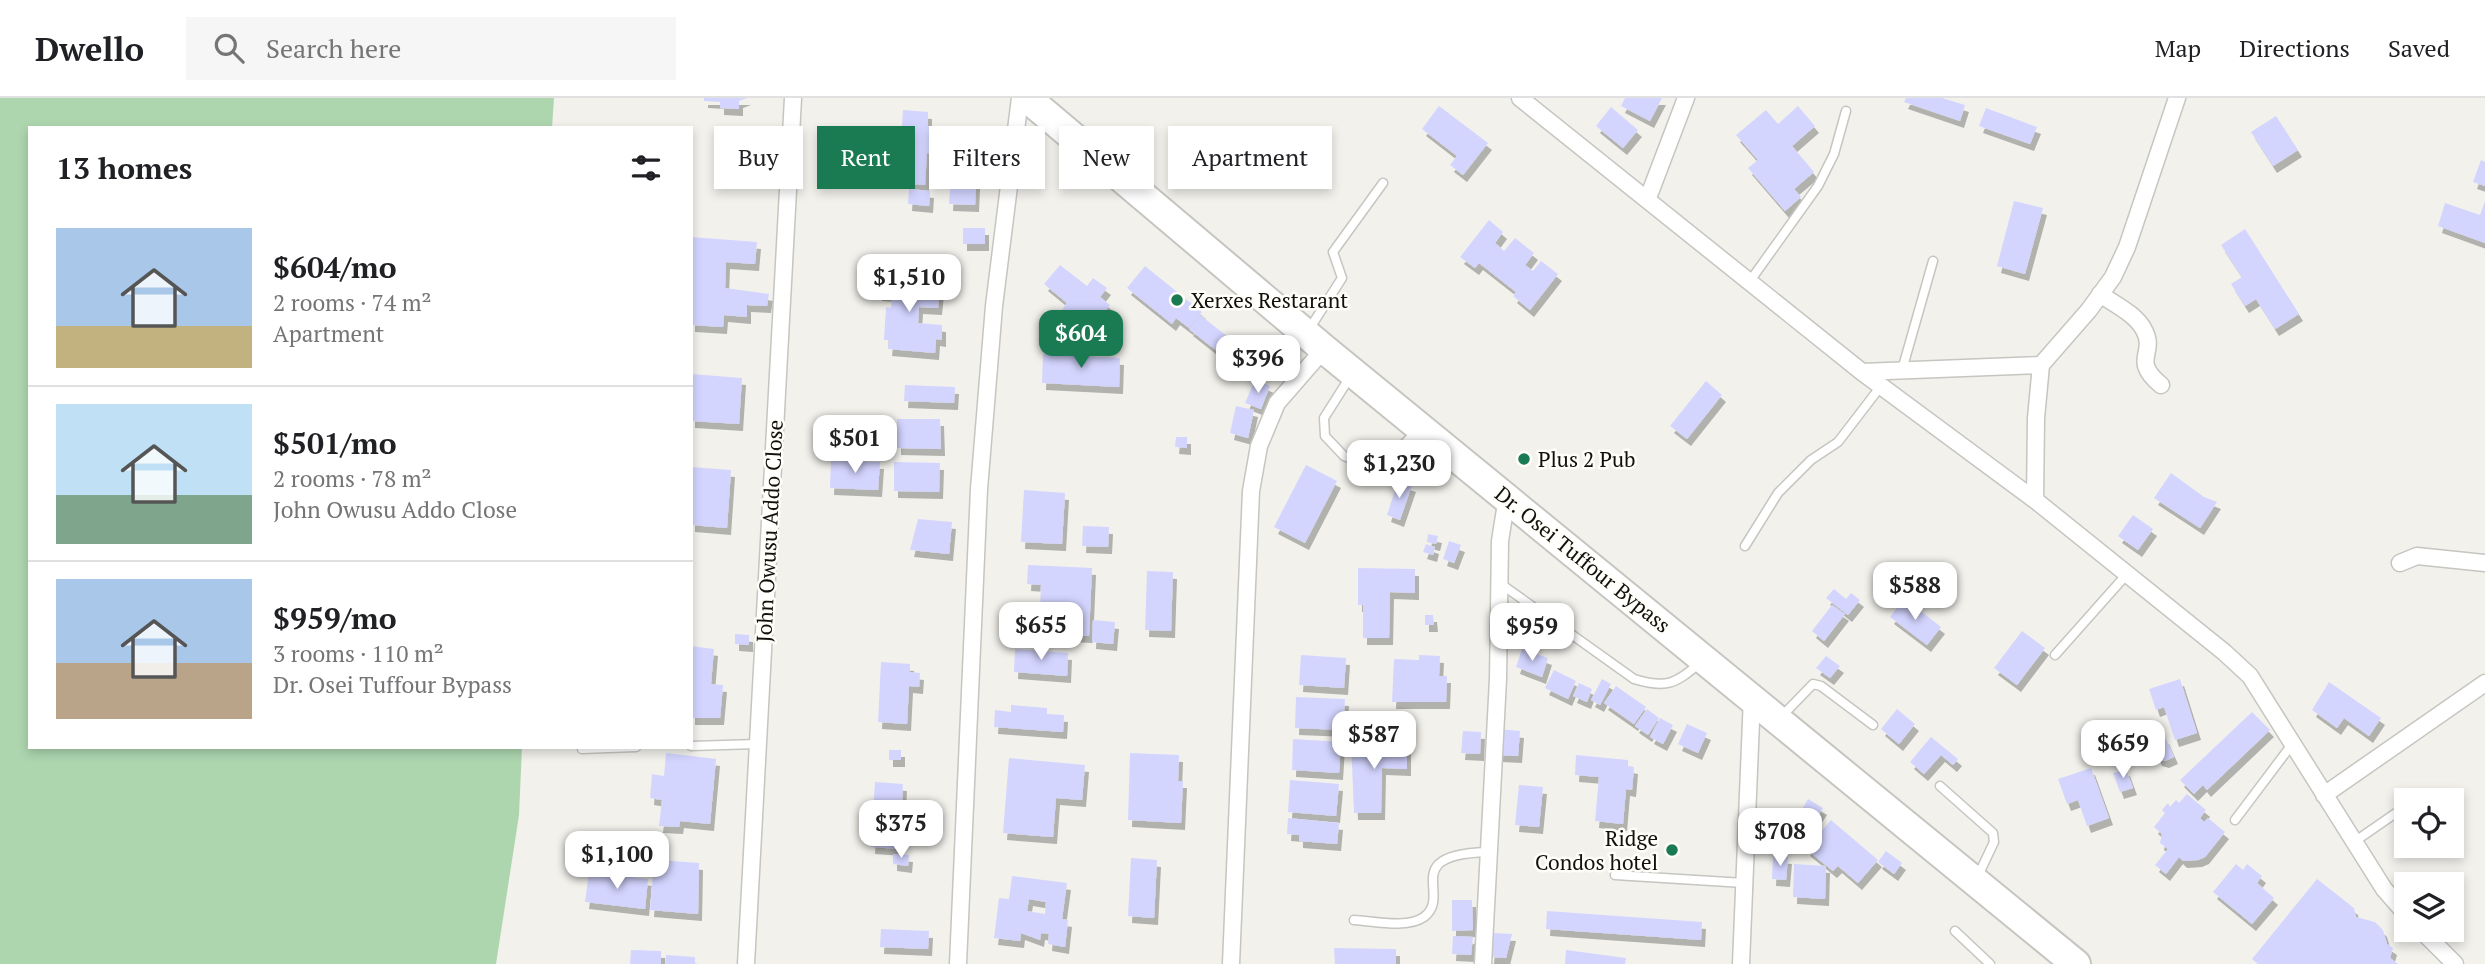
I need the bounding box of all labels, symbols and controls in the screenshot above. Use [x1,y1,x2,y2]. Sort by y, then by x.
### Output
search box [186,17,676,80]
text: Dwello [35,27,144,70]
icon: search [210,29,248,67]
text: Search here [266,31,401,65]
text: Map [2155,32,2201,64]
text: Directions [2239,32,2350,64]
text: Saved [2388,32,2450,64]
chip: Buy [714,126,803,189]
chip: Rent [817,126,915,189]
chip: Filters [929,126,1045,189]
chip: New [1059,126,1154,189]
chip: Apartment [1168,126,1332,189]
text: 13 homes [56,148,192,188]
icon: filters [627,149,665,187]
text: $604/mo [273,247,397,287]
pin: $1,510 [852,254,966,314]
icon: home [112,256,196,340]
text: $1,510 [873,261,945,292]
place label: Xerxes Restarant [1191,286,1348,314]
text: 2 rooms · 74 m² [273,287,432,318]
marker: Xerxes Restarant [1169,292,1185,308]
pin: $604 [1040,310,1122,370]
text: $604 [1055,317,1107,348]
text: Apartment [273,318,384,349]
pin: $396 [1217,336,1299,395]
text: $396 [1232,342,1284,373]
pin: $501 [814,416,896,475]
street label: John Owusu Addo Close [749,419,789,643]
text: $501 [829,422,881,453]
text: $501/mo [273,423,397,463]
icon: home [112,432,196,516]
pin: $1,230 [1342,440,1456,500]
place label: Plus 2 Pub [1538,445,1635,473]
text: $1,230 [1363,447,1435,478]
marker: Plus 2 Pub [1516,451,1532,467]
text: 2 rooms · 78 m² [273,463,432,494]
street label: Dr. Osei Tuffour Bypass [1489,479,1677,639]
text: John Owusu Addo Close [273,494,517,525]
pin: $588 [1874,562,1956,622]
text: $588 [1889,569,1941,600]
text: $959/mo [273,598,397,638]
pin: $655 [1000,602,1082,662]
pin: $959 [1491,603,1573,663]
icon: home [112,607,196,691]
text: $655 [1015,609,1067,640]
text: $959 [1506,610,1558,641]
text: 3 rooms · 110 m² [273,638,444,669]
text: Dr. Osei Tuffour Bypass [273,669,512,700]
pin: $587 [1333,712,1415,771]
text: $587 [1348,718,1400,749]
pin: $659 [2082,720,2164,780]
text: $659 [2097,727,2149,758]
map controls [2394,788,2464,942]
button: locate [2394,788,2464,858]
pin: $375 [860,800,942,860]
text: $375 [875,807,927,838]
pin: $708 [1739,808,1821,868]
text: $708 [1754,815,1806,846]
place label: Ridge Condos hotel [1535,824,1658,876]
pin: $1,100 [560,832,674,891]
text: $1,100 [581,838,653,869]
marker: Ridge Condos hotel [1664,842,1680,858]
button: layers [2394,872,2464,942]

